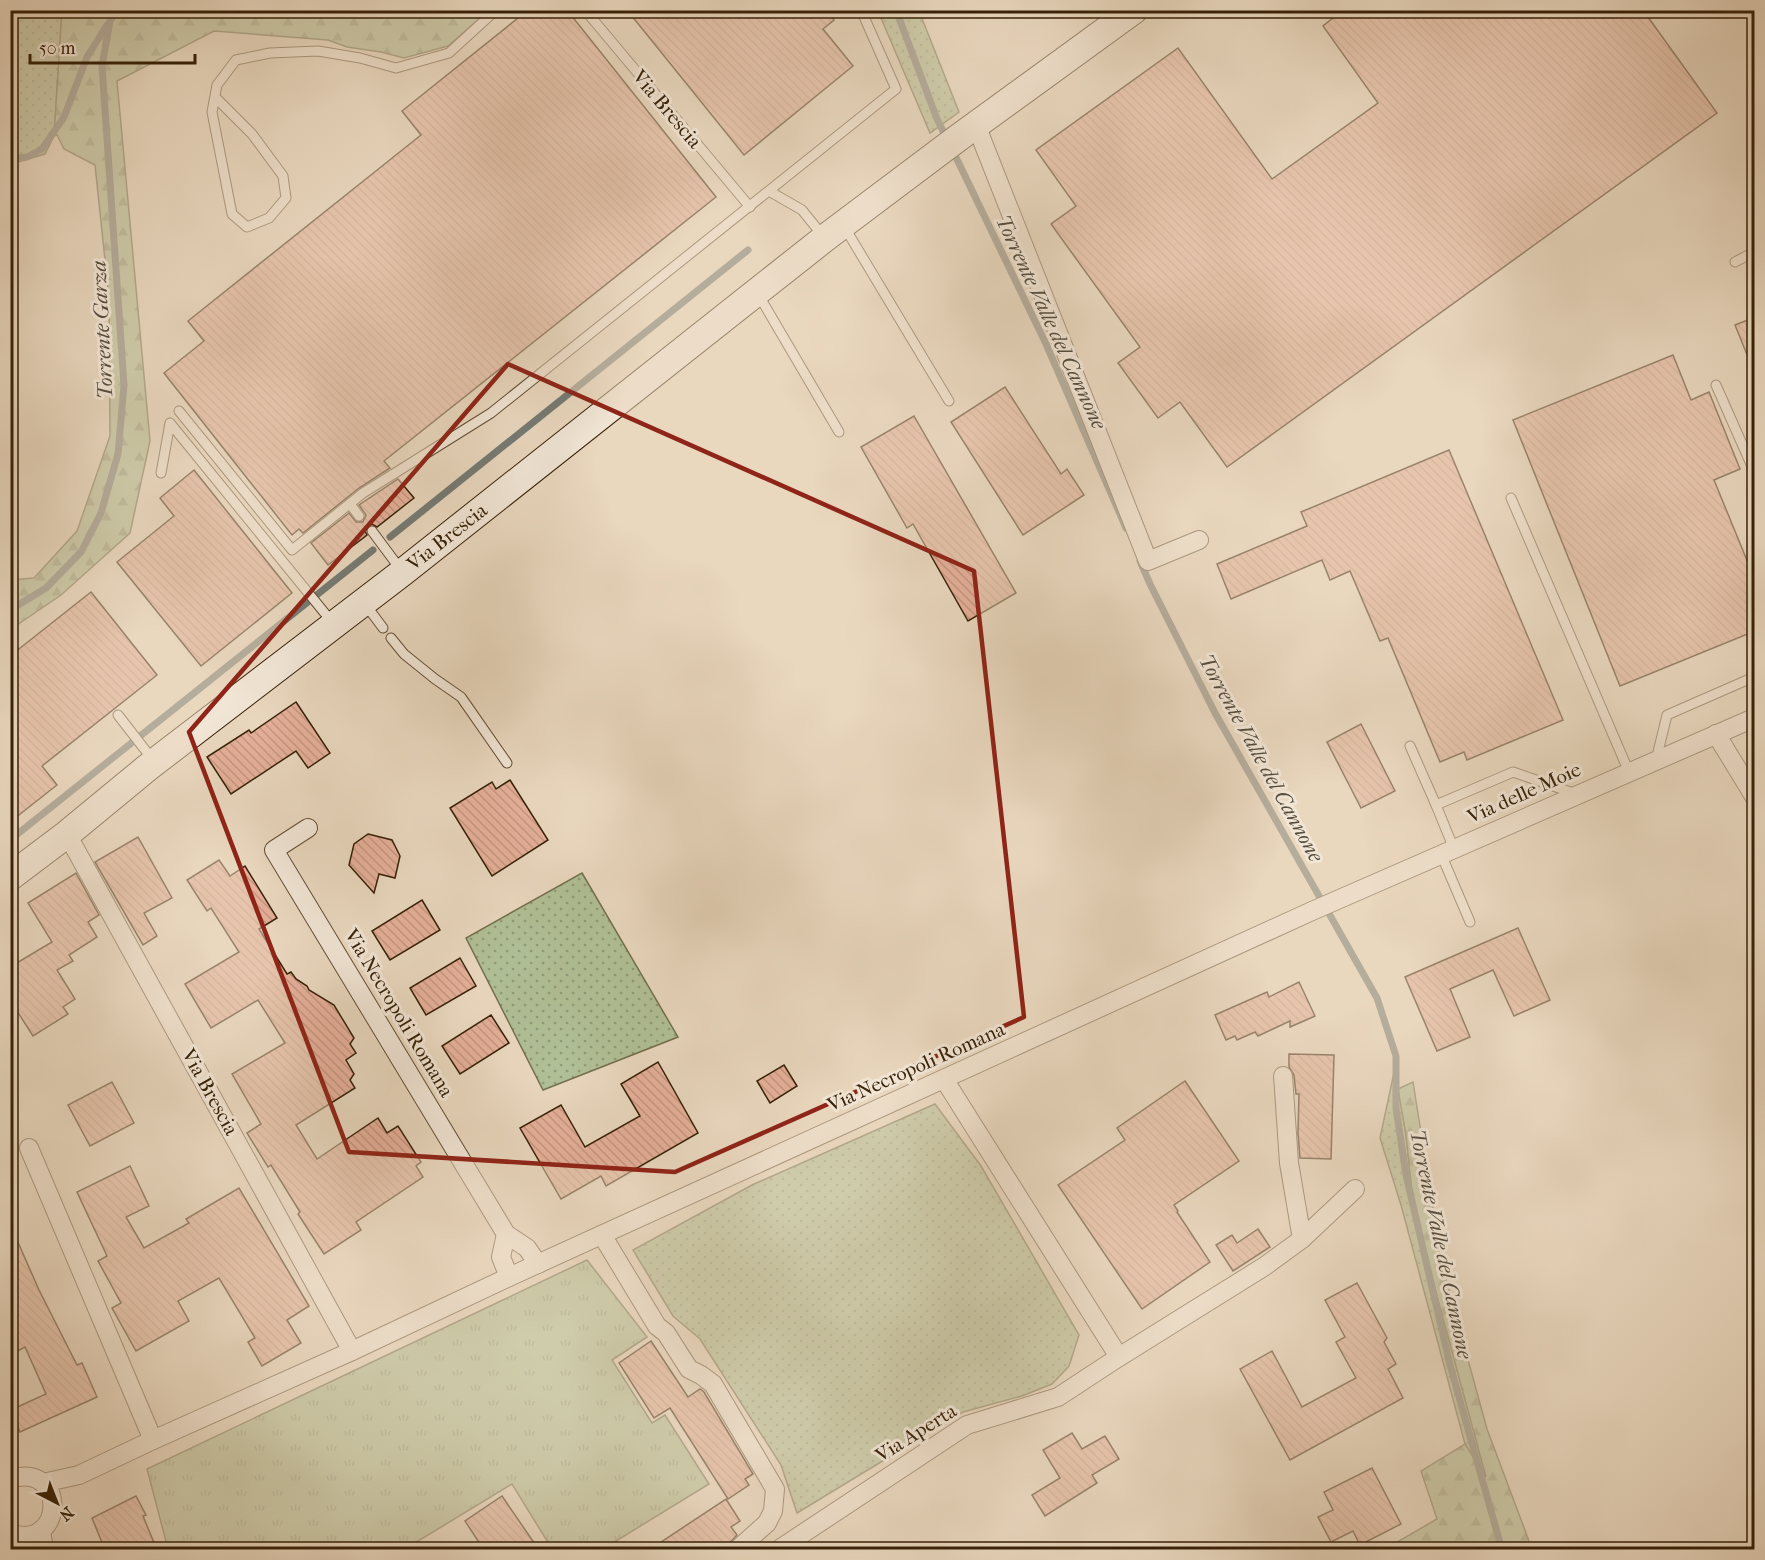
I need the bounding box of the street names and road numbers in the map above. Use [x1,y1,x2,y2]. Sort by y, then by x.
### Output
street label: Via Brescia [627,64,707,153]
street label: Via Brescia [402,498,492,576]
street label: Via delle Moie [1463,758,1584,829]
street label: Via Necropoli Romana [339,924,459,1102]
street label: Via Necropoli Romana [823,1017,1009,1117]
street label: Via Brescia [176,1044,243,1140]
street label: Via Aperta [870,1399,961,1467]

